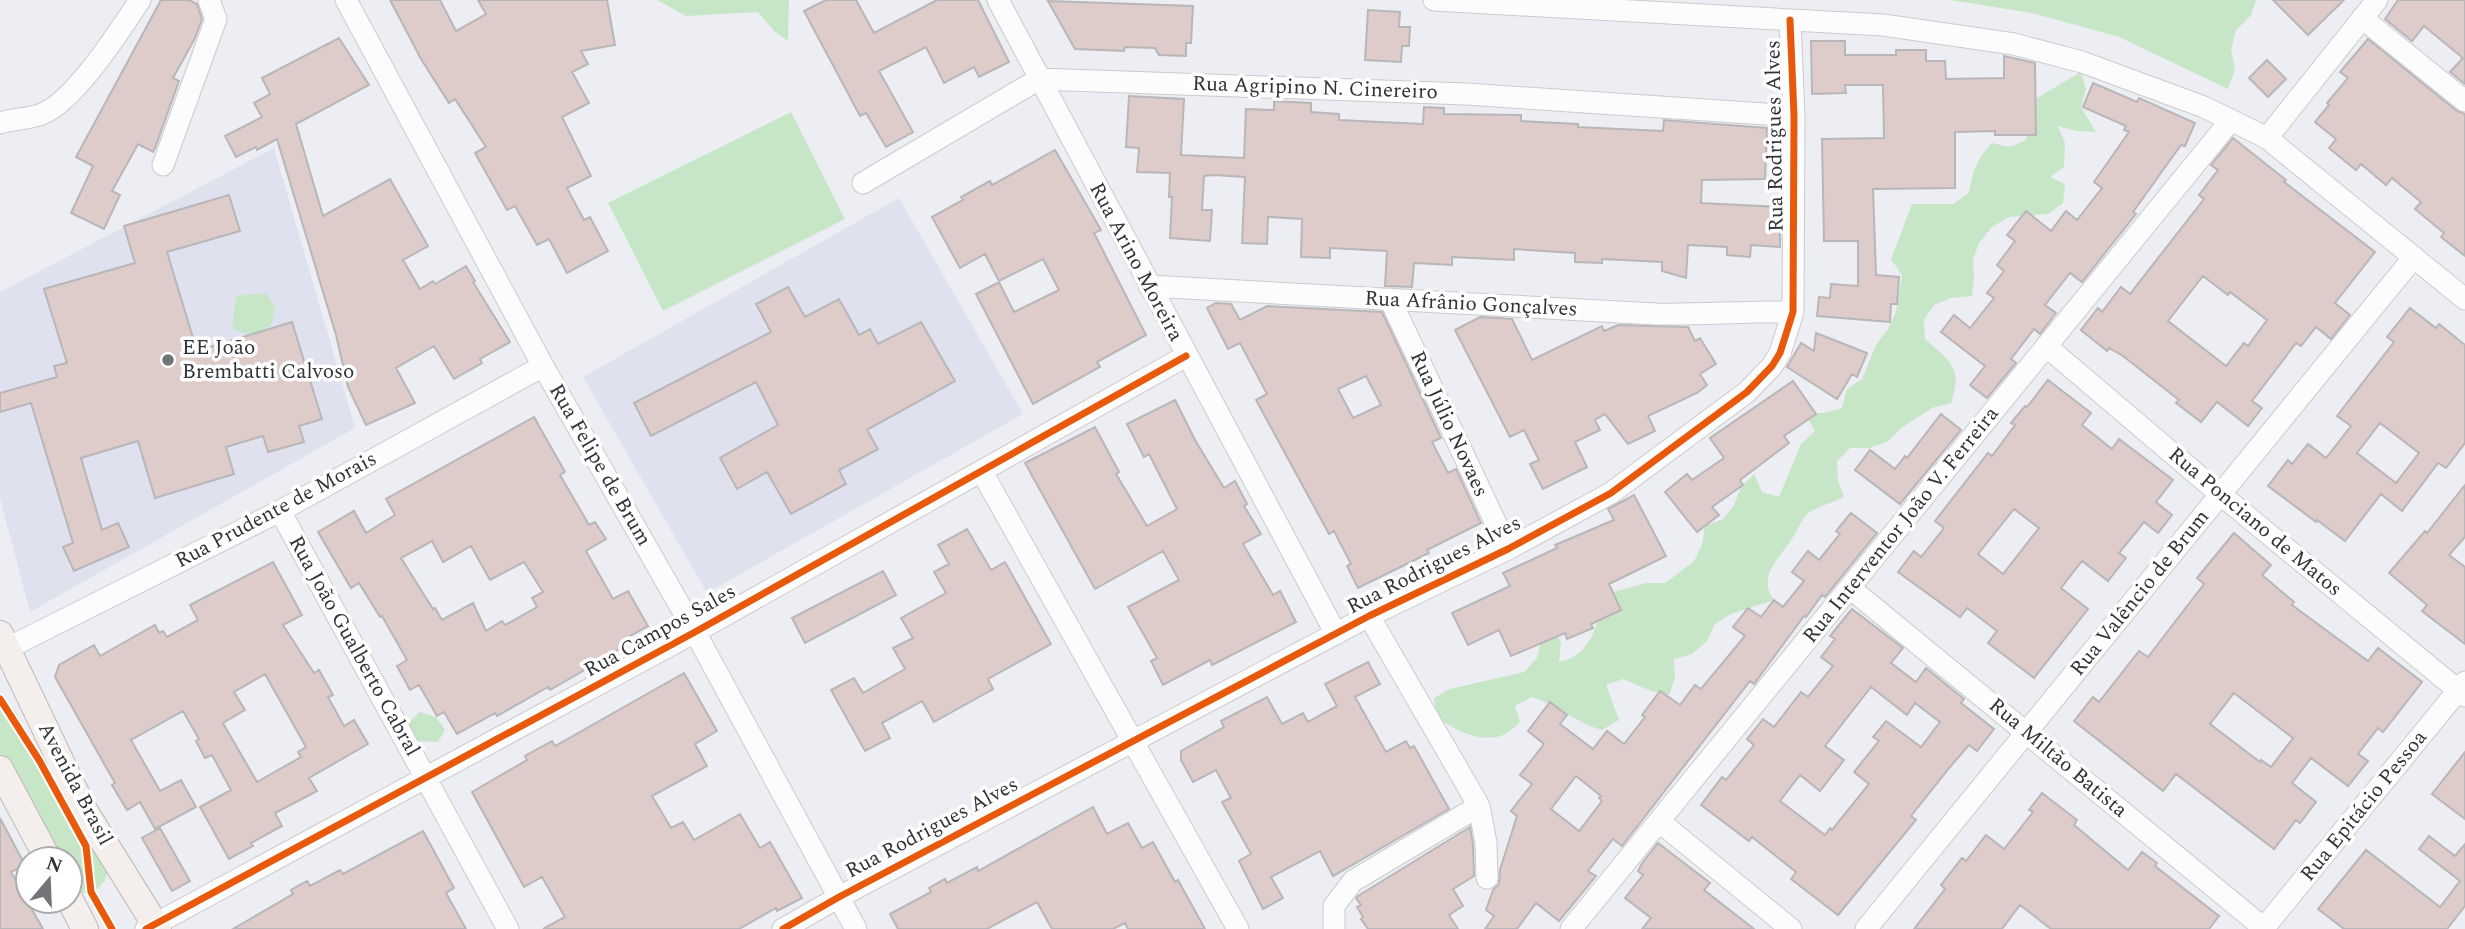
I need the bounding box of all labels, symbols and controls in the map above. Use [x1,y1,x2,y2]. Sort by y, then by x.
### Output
street label: Rua Rodrigues Alves [1757,40,1793,232]
street label: Rua Agripino N. Cinereiro [1192,68,1438,108]
street label: Rua Arino Moreira [1081,177,1192,348]
street label: Rua Afrânio Gonçalves [1364,282,1578,326]
place label: EE João Brembatti Calvoso [182,332,354,388]
street label: Rua Júlio Novaes [1401,346,1497,502]
marker: EE João Brembatti Calvoso [160,352,176,368]
street label: Rua Felipe de Brum [540,378,660,552]
street label: Rua Interventor João V. Ferreira [1795,399,2007,650]
street label: Rua Ponciano de Matos [2161,439,2349,605]
street label: Rua Prudente de Morais [169,443,383,577]
street label: Rua Valêncio de Brum [2063,503,2217,683]
street label: Rua Rodrigues Alves [1341,507,1527,623]
street label: Rua João Gualberto Cabral [280,530,428,762]
street label: Rua Campos Sales [578,576,742,686]
street label: Rua Miltão Batista [1981,690,2135,826]
street label: Avenida Brasil [29,717,121,851]
street label: Rua Epitácio Pessoa [2293,723,2436,889]
street label: Rua Rodrigues Alves [840,769,1024,887]
north arrow [14,845,84,915]
text: N [42,849,66,882]

